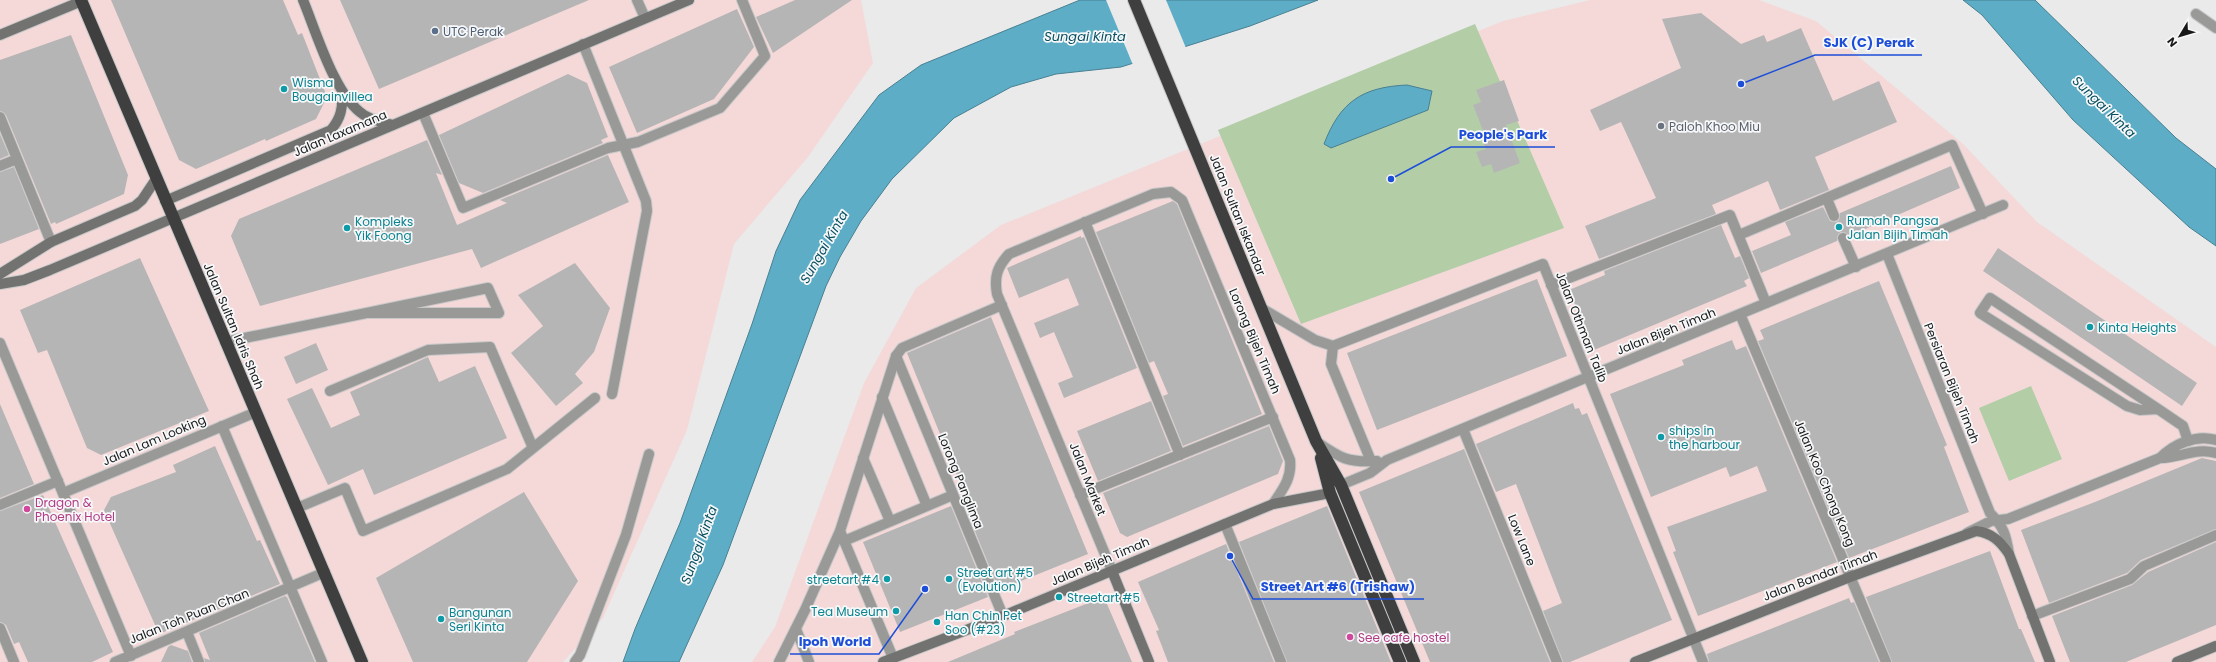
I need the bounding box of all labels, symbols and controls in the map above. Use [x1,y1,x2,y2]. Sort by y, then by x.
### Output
north arrow [2160,16,2200,56]
place label: UTC Perak [443,23,504,40]
marker: UTC Perak [430,26,440,36]
water label: Sungai Kinta [1044,27,1126,46]
callout: SJK (C) Perak [1815,30,1922,55]
text: SJK (C) Perak [1824,33,1914,52]
text: N [2163,34,2181,50]
water label: Sungai Kinta [2068,72,2140,142]
place label: Wisma Bougainvillea [292,74,373,105]
marker: Wisma Bougainvillea [279,84,289,94]
street label: Jalan Laxamana [291,106,389,160]
place label: Paloh Khoo Miu [1669,118,1760,135]
marker: Paloh Khoo Miu [1656,121,1666,131]
callout: People's Park [1451,122,1555,147]
text: People's Park [1459,125,1547,144]
street label: Jalan Sultan Iskandar [1206,152,1270,279]
water label: Sungai Kinta [795,207,853,287]
place label: Rumah Pangsa Jalan Bijih Timah [1847,212,1948,243]
place label: Kompleks Yik Foong [355,213,413,244]
marker: Rumah Pangsa Jalan Bijih Timah [1834,222,1844,232]
marker: Kompleks Yik Foong [342,223,352,233]
street label: Jalan Sultan Idris Shah [200,260,268,392]
street label: Jalan Othman Talib [1552,269,1612,385]
street label: Lorong Bijeh Timah [1225,286,1285,396]
street label: Jalan Bijeh Timah [1614,303,1718,359]
place label: Kinta Heights [2098,319,2177,336]
street label: Persiaran Bijeh Timah [1920,320,1984,446]
marker: Kinta Heights [2085,322,2095,332]
street label: Jalan Lam Looking [100,411,208,469]
street label: Jalan Koo Chong Kong [1791,417,1859,549]
place label: ships in the harbour [1669,422,1740,453]
street label: Lorong Panglima [934,431,988,531]
marker: ships in the harbour [1656,432,1666,442]
street label: Jalan Market [1066,440,1110,518]
place label: Dragon & Phoenix Hotel [35,494,115,525]
water label: Sungai Kinta [676,503,722,587]
marker: Dragon & Phoenix Hotel [22,504,32,514]
street label: Low Lane [1504,512,1540,568]
street label: Jalan Bijeh Timah [1048,533,1152,589]
street label: Jalan Bandar Timah [1760,545,1880,605]
place label: Street art #5 (Evolution) [957,564,1033,595]
place label: streetart #4 [807,571,879,588]
marker: streetart #4 [882,574,892,584]
marker: Street art #5 (Evolution) [944,574,954,584]
callout: Street Art #6 (Trishaw) [1253,574,1424,599]
text: Street Art #6 (Trishaw) [1261,577,1415,596]
street label: Jalan Toh Puan Chan [127,584,251,648]
place label: Streetart #5 [1067,589,1140,606]
marker: Streetart #5 [1054,592,1064,602]
place label: Tea Museum [811,603,888,620]
place label: Bangunan Seri Kinta [449,604,511,635]
marker: Tea Museum [891,606,901,616]
place label: Han Chin Pet Soo (#23) [945,607,1022,638]
marker: Bangunan Seri Kinta [436,614,446,624]
marker: Han Chin Pet Soo (#23) [932,617,942,627]
callout: Ipoh World [790,629,879,654]
place label: See cafe hostel [1358,629,1450,646]
text: Ipoh World [799,632,871,651]
marker: See cafe hostel [1345,632,1355,642]

